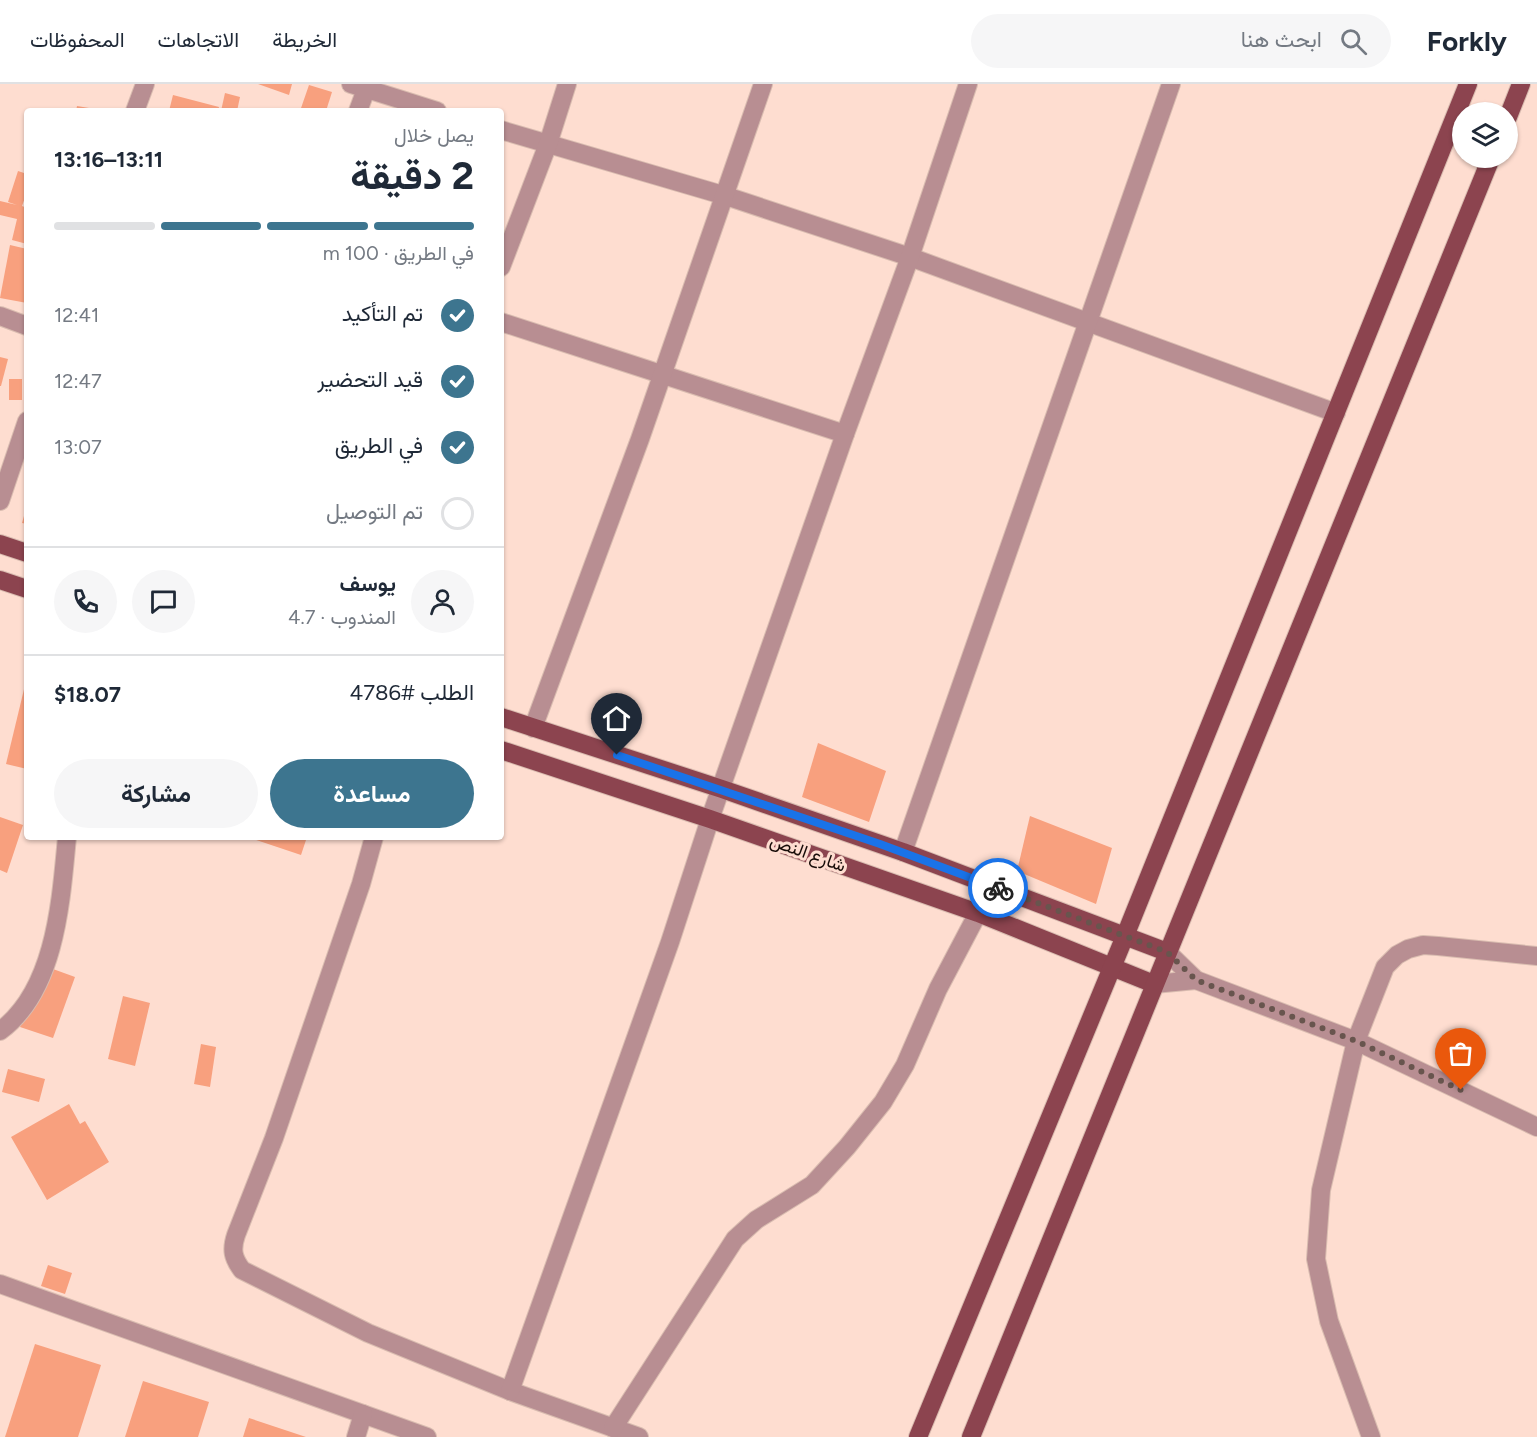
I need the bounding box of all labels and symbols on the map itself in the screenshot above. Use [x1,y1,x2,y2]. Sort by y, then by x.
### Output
pin [591,693,642,755]
street label: شارع النص [767,829,849,878]
courier [968,858,1028,918]
pin [1435,1028,1486,1090]

